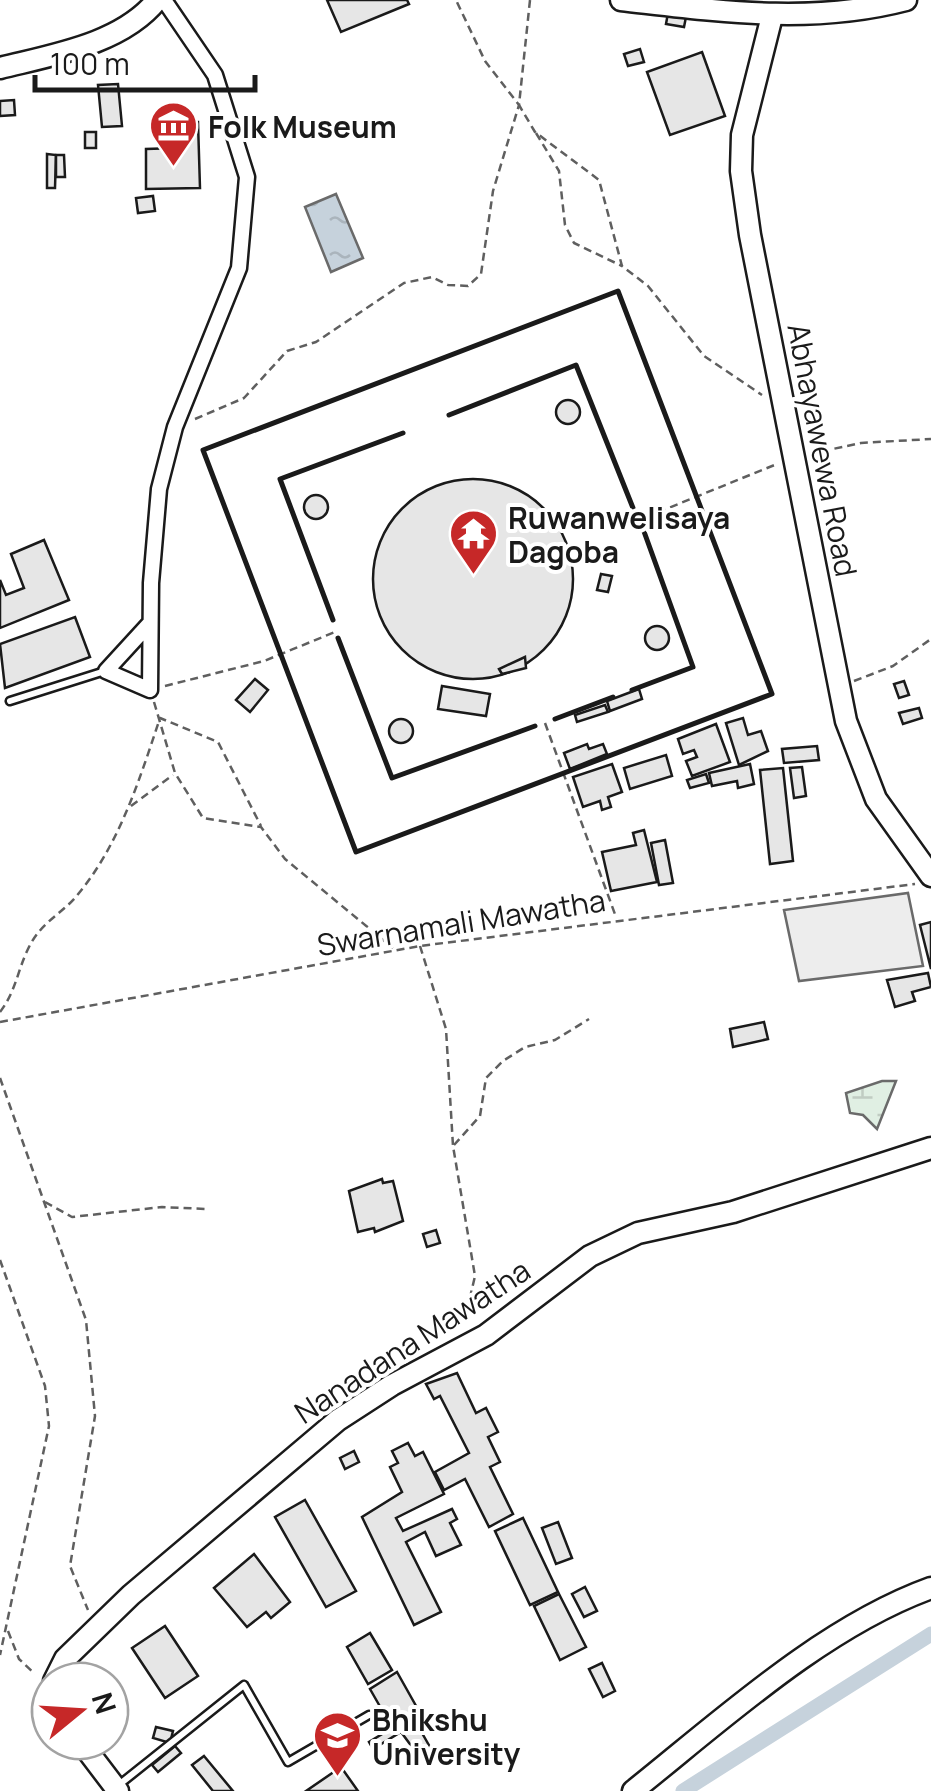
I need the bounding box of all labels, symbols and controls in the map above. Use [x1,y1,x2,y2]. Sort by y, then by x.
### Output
scale bar [35,30,255,92]
text: 100 m [50,43,130,84]
museum icon: Folk Museum [147,100,199,168]
place label: Folk Museum [208,106,397,147]
street label: Abhayawewa Road [778,320,868,580]
place label: Ruwanwelisaya Dagoba [508,497,730,572]
temple icon: Ruwanwelisaya Dagoba [447,508,499,576]
street label: Swarnamali Mawatha [314,879,608,965]
street label: Nanadana Mawatha [286,1249,538,1433]
north arrow [30,1661,130,1761]
text: N [84,1688,126,1718]
place label: Bhikshu University [372,1699,520,1774]
school or university icon: Bhikshu University [311,1710,363,1778]

